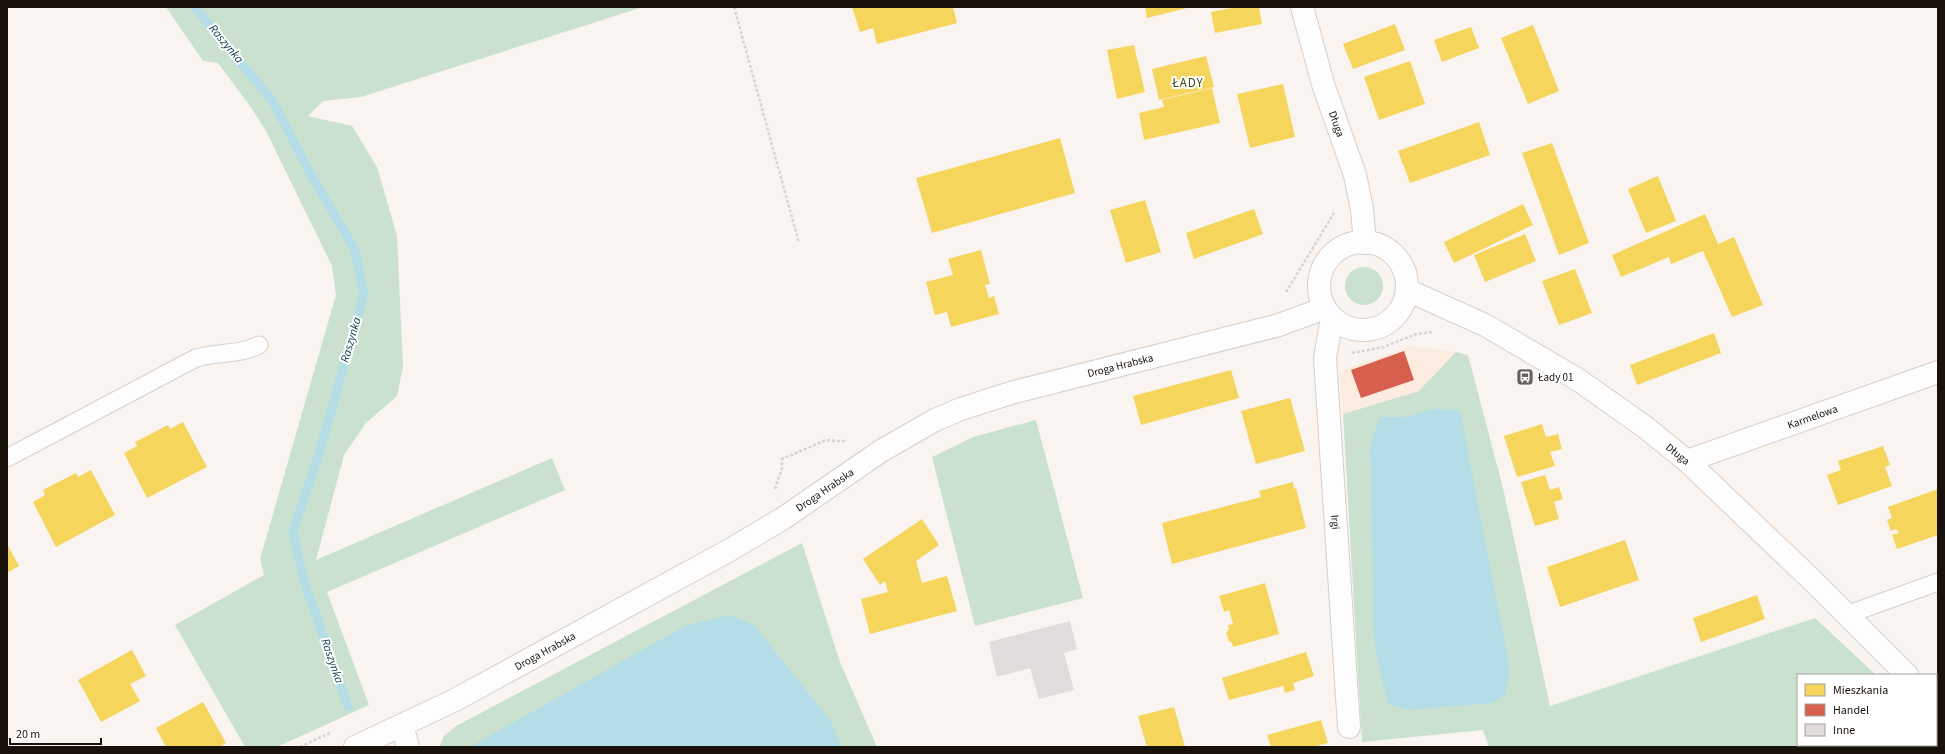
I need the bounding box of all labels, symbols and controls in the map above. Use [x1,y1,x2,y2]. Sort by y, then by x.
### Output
water label: Raszynka [205,21,248,68]
district label: ŁADY [1171,74,1204,92]
street label: Długa [1325,109,1349,139]
water label: Raszynka [336,315,366,365]
street label: Droga Hrabska [1086,350,1155,381]
bus stop icon: Łady 01 [1515,367,1535,387]
place label: Łady 01 [1537,370,1573,385]
street label: Karmelowa [1785,401,1840,432]
street label: Długa [1663,439,1693,468]
street label: Droga Hrabska [793,464,857,515]
street label: Irgi [1328,514,1344,530]
street label: Droga Hrabska [512,628,578,674]
water label: Raszynka [316,636,348,686]
legend [1797,674,1937,746]
text: Mieszkania [1833,682,1888,699]
text: Handel [1833,702,1869,719]
scale bar [10,720,101,746]
text: Inne [1833,722,1855,739]
text: 20 m [16,726,40,743]

